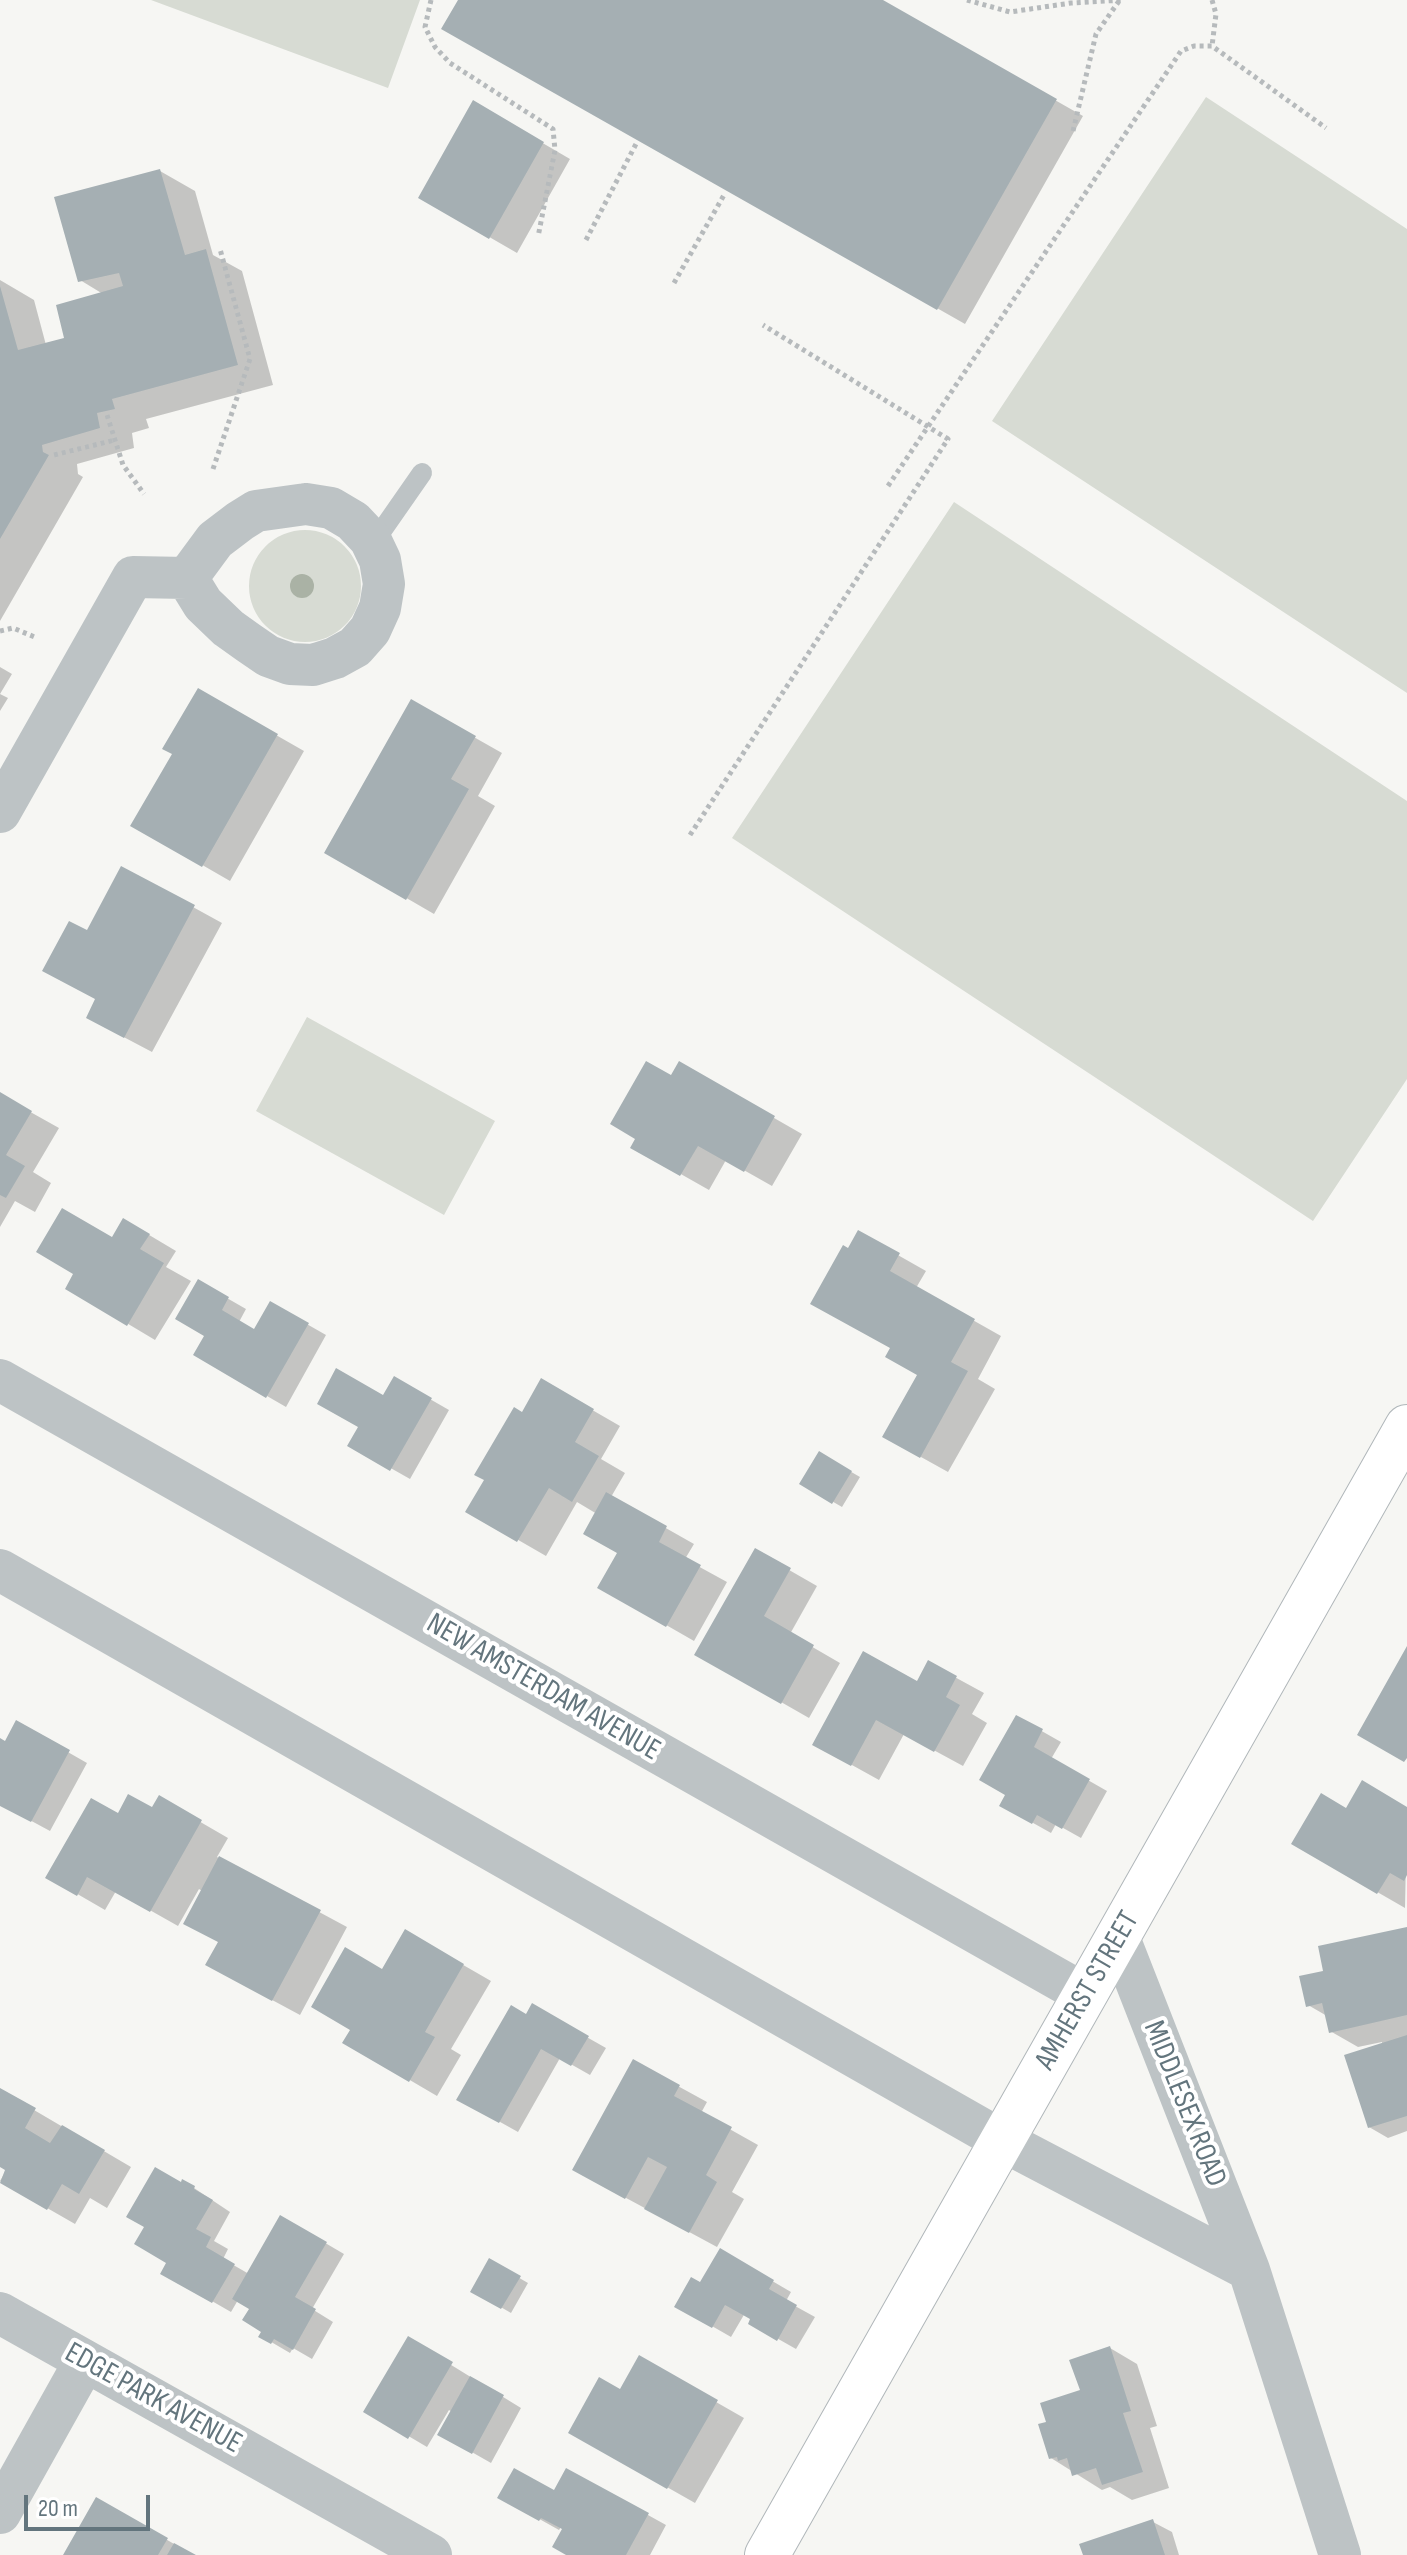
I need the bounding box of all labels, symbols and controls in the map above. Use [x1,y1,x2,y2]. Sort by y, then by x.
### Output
street label: NEW AMSTERDAM AVENUE [420,1606,666,1770]
street label: AMHERST STREET [1028,1905,1148,2077]
street label: MIDDLESEX ROAD [1134,2016,1234,2192]
street label: EDGE PARK AVENUE [58,2336,248,2462]
scale bar [28,2479,154,2529]
text: 20 m [38,2494,78,2523]

